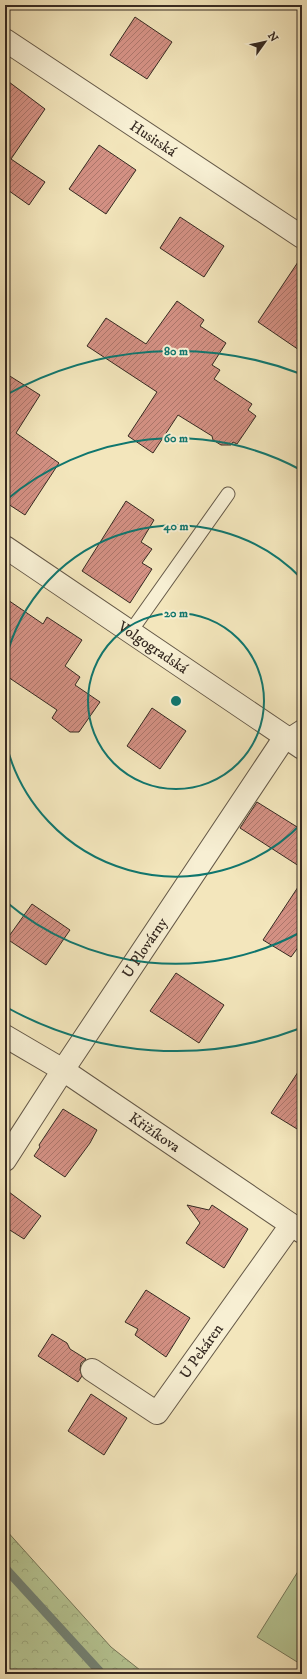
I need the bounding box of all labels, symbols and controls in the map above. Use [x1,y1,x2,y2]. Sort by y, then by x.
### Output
north arrow [245,22,285,62]
text: N [264,29,281,45]
street label: Husitská [126,116,181,161]
text: 80 m [164,344,188,359]
text: 60 m [164,431,188,446]
text: 40 m [163,519,188,534]
text: 20 m [164,606,188,621]
street label: Volgogradská [113,617,192,679]
centre of rings [169,694,183,708]
street label: U Plovárny [118,913,172,982]
street label: Křižíkova [125,1108,184,1157]
street label: U Pekáren [176,1320,228,1383]

